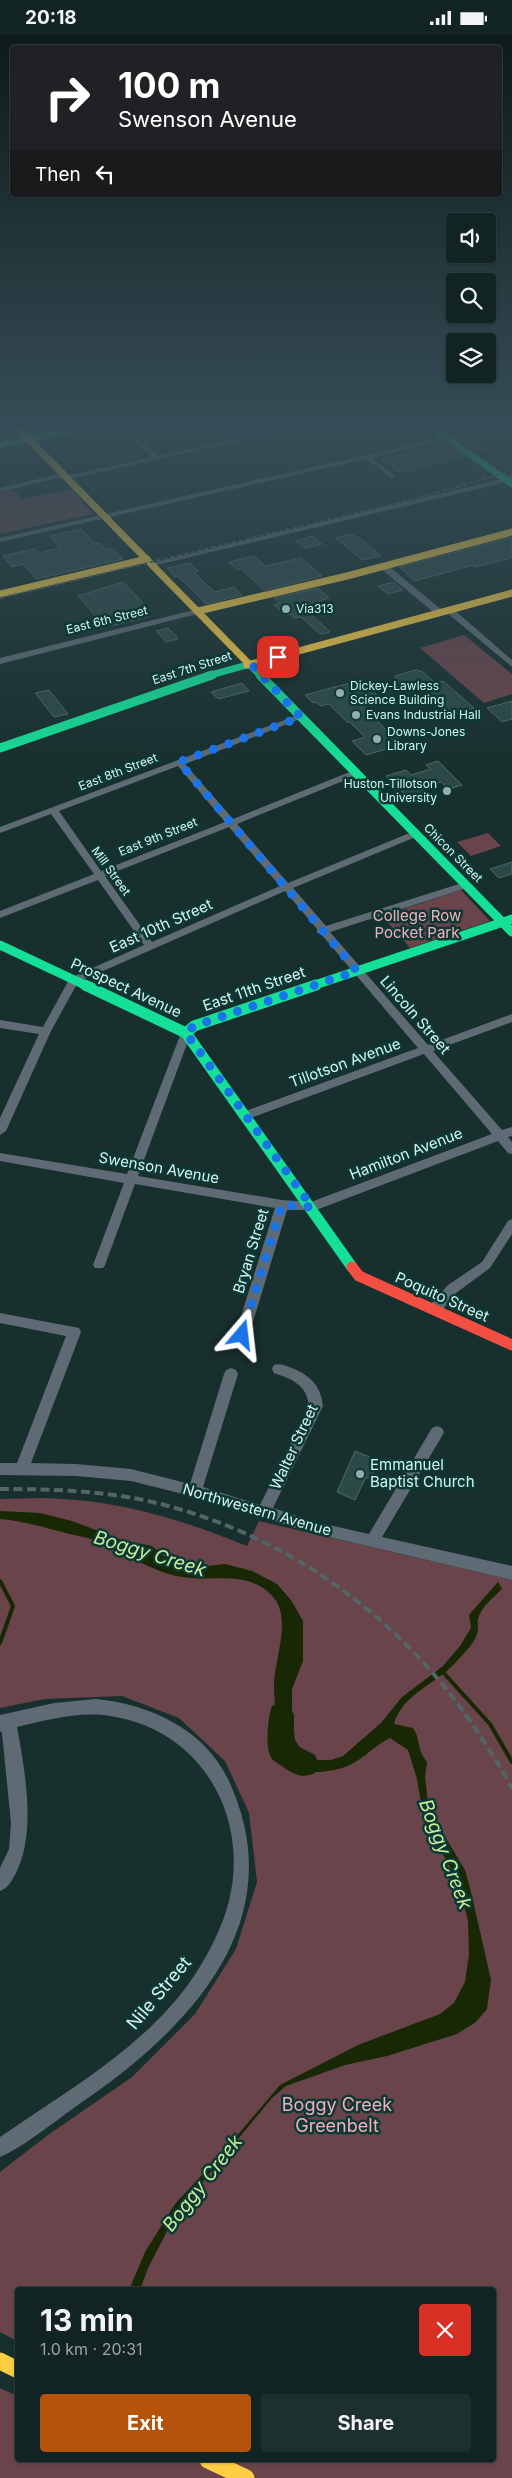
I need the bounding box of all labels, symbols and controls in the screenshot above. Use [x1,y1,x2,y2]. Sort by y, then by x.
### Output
text: 20:18 [25,6,77,29]
text: 100 m [118,64,221,106]
icon: right [35,65,100,130]
text: Swenson Avenue [118,106,297,132]
icon: left [91,160,119,188]
text: Then [35,163,81,186]
map controls [446,213,496,383]
button: sound [446,213,496,263]
button: search [446,273,496,323]
button: layers [446,333,496,383]
place label: Via313 [296,601,334,616]
street label: East 6th Street [65,602,149,637]
marker: Via313 [280,603,292,615]
pin [257,636,299,678]
icon: arrive [264,643,292,671]
street label: East 7th Street [150,648,234,687]
place label: Dickey-Lawless Science Building [350,678,444,707]
marker: Dickey-Lawless Science Building [334,687,346,699]
place label: Evans Industrial Hall [366,707,481,722]
marker: Evans Industrial Hall [350,709,362,721]
place label: Downs-Jones Library [387,724,465,753]
marker: Downs-Jones Library [371,733,383,745]
street label: East 8th Street [76,750,159,793]
place label: Huston-Tillotson University [344,776,437,805]
marker: Huston-Tillotson University [441,785,453,797]
street label: East 9th Street [116,814,199,859]
street label: Chicon Street [421,820,486,885]
street label: Mill Street [89,843,134,898]
street label: East 10th Street [106,894,215,957]
park label: College Row Pocket Park [373,906,461,942]
street label: Prospect Avenue [68,954,185,1022]
street label: East 11th Street [200,962,308,1015]
street label: Lincoln Street [376,972,455,1058]
street label: Tillotson Avenue [287,1034,403,1091]
street label: Hamilton Avenue [347,1123,465,1184]
street label: Swenson Avenue [97,1148,221,1187]
street label: Bryan Street [229,1206,272,1296]
street label: Poquito Street [392,1267,492,1326]
position arrow [215,1308,267,1360]
street label: Walter Street [265,1401,322,1492]
place label: Emmanuel Baptist Church [370,1455,475,1491]
marker: Emmanuel Baptist Church [354,1468,366,1480]
street label: Northwestern Avenue [181,1479,334,1540]
water label: Boggy Creek [91,1525,209,1582]
water label: Boggy Creek [414,1796,477,1913]
street label: Nile Street [122,1952,195,2033]
park label: Boggy Creek Greenbelt [282,2094,392,2136]
water label: Boggy Creek [158,2130,248,2236]
text: 13 min [40,2302,134,2338]
button: close [419,2304,471,2356]
text: 1.0 km · 20:31 [40,2339,143,2359]
button: Exit [40,2394,251,2452]
button: Share [261,2394,471,2452]

